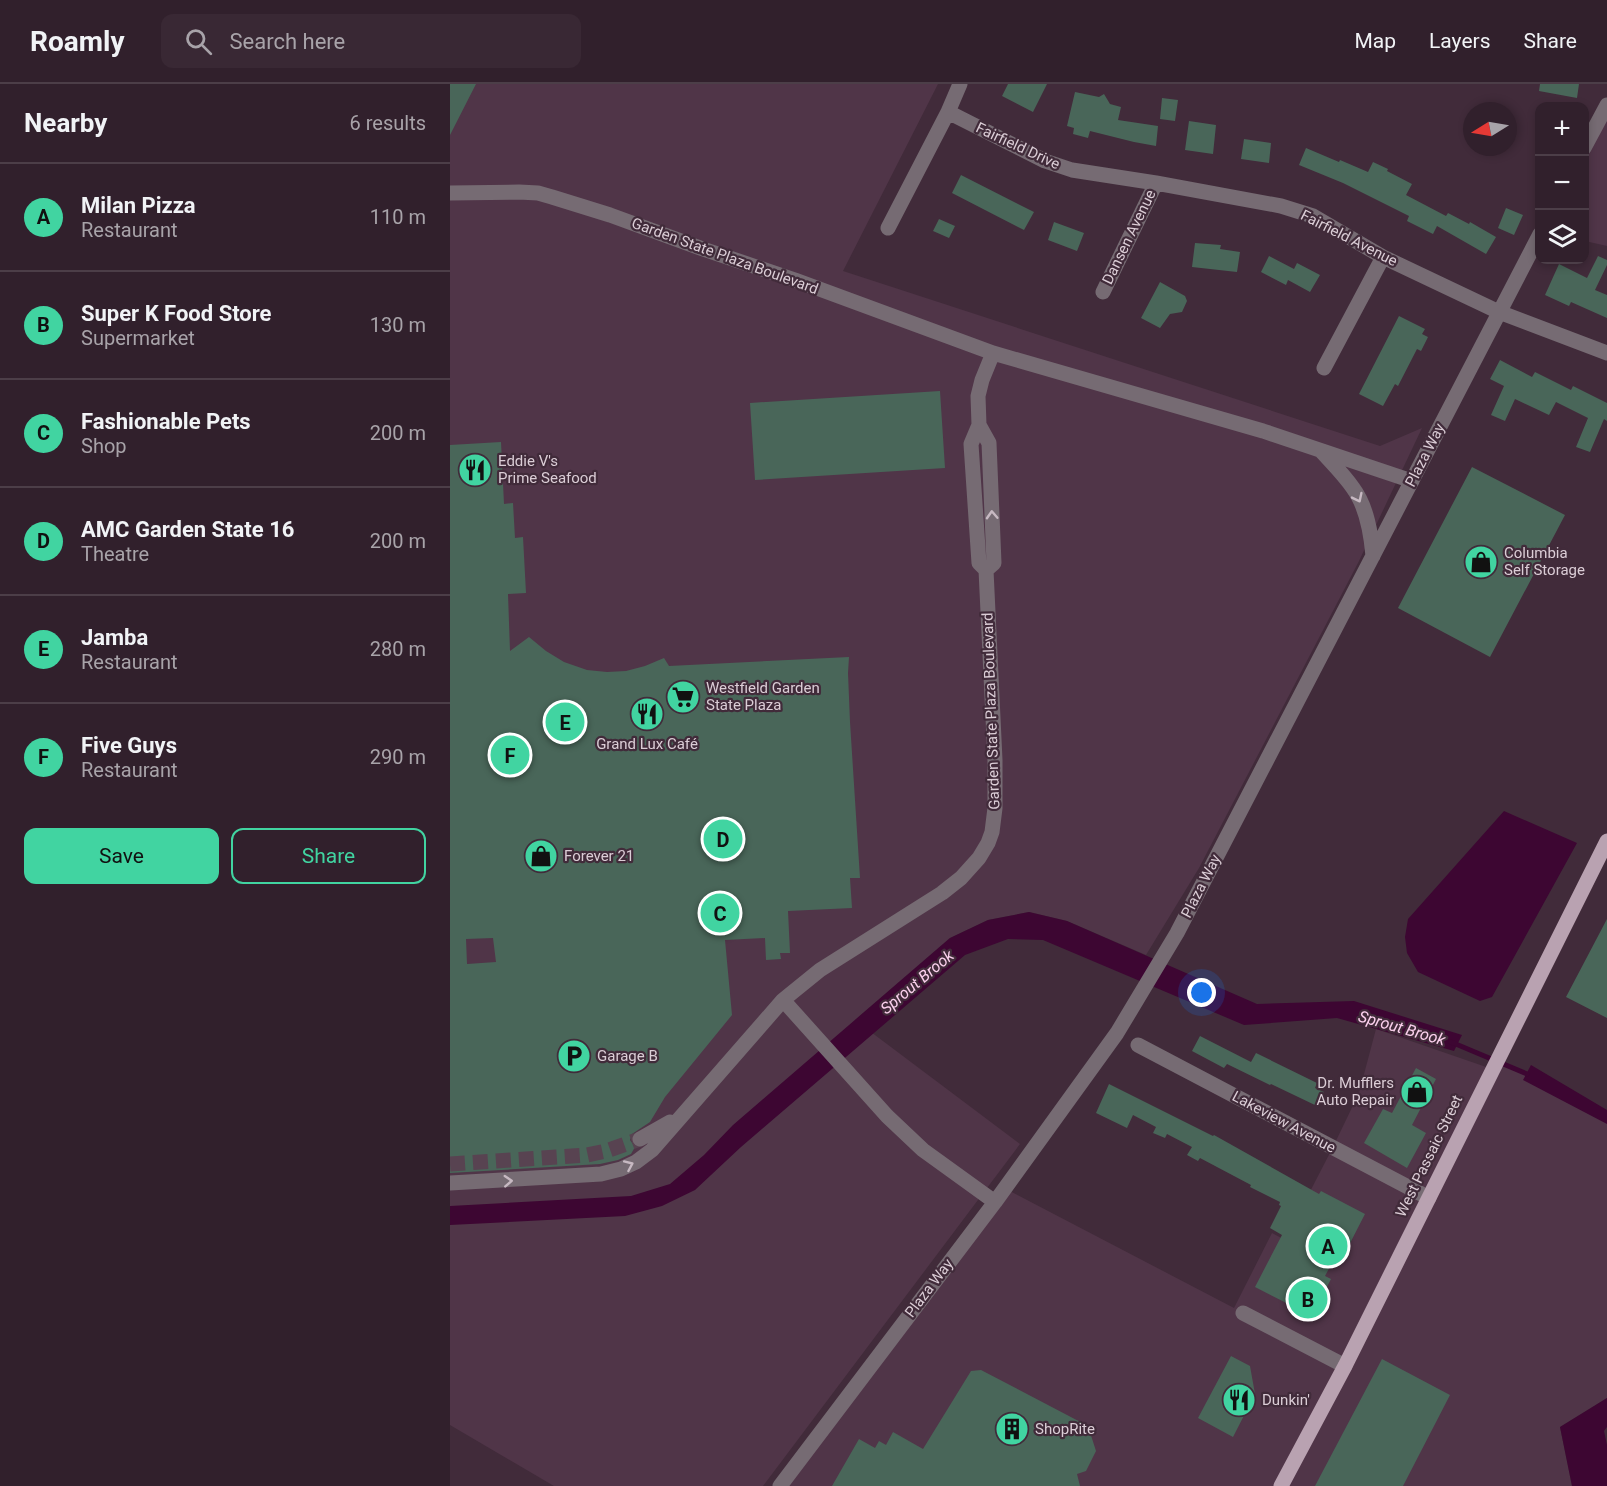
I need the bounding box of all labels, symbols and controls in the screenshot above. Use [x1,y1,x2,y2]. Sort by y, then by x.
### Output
search box [161,14,581,68]
text: Roamly [30,25,125,58]
icon: search [182,25,215,58]
text: Search here [230,29,345,54]
text: Map [1354,29,1396,53]
text: Layers [1429,29,1490,53]
text: Share [1523,29,1577,53]
north arrow [1463,102,1517,156]
map controls [1535,102,1589,264]
button: + [1535,102,1589,156]
text: Nearby [24,108,107,138]
text: 6 results [350,111,426,135]
street label: Fairfield Drive [973,119,1063,173]
button: − [1535,156,1589,210]
street label: Dansen Avenue [1098,187,1160,287]
text: Milan Pizza [81,193,196,218]
text: A [37,205,50,229]
text: 110 m [370,205,426,229]
street label: Fairfield Avenue [1298,206,1400,270]
button: layers [1535,210,1589,264]
street label: Garden State Plaza Boulevard [629,214,821,298]
text: Restaurant [81,218,178,242]
text: Super K Food Store [81,301,272,326]
text: B [37,313,50,337]
text: 130 m [370,313,426,337]
text: Supermarket [81,326,195,350]
text: Fashionable Pets [81,409,251,434]
street label: Plaza Way [1401,420,1449,490]
text: C [37,421,50,445]
text: 200 m [370,421,426,445]
text: Shop [81,434,127,458]
restaurant icon: Eddie V's Prime Seafood [457,452,493,488]
place label: Eddie V's Prime Seafood [498,452,597,487]
one-way arrow [1350,491,1362,502]
one-way arrow [986,510,999,519]
text: AMC Garden State 16 [81,517,294,542]
text: D [37,529,50,553]
text: 200 m [370,529,426,553]
text: Theatre [81,542,149,566]
shop icon: Columbia Self Storage [1463,544,1499,580]
place label: Columbia Self Storage [1504,544,1585,579]
street label: Garden State Plaza Boulevard [979,612,1003,810]
text: Jamba [81,625,148,650]
text: E [38,637,49,661]
text: 280 m [370,637,426,661]
text: Restaurant [81,650,178,674]
supermarket icon: Westfield Garden State Plaza [665,679,701,715]
place label: Westfield Garden State Plaza [706,679,820,714]
restaurant icon: Grand Lux Café [629,696,665,732]
pin: E [546,700,584,744]
pin: F [490,732,530,778]
text: Five Guys [81,733,177,758]
place label: Grand Lux Café [596,735,698,753]
text: F [38,745,49,769]
text: 290 m [370,745,426,769]
text: Restaurant [81,758,178,782]
pin: D [704,816,742,861]
button: Save [24,828,219,884]
button: Share [231,828,426,884]
shop icon: Forever 21 [523,838,559,874]
place label: Forever 21 [564,847,634,865]
street label: Plaza Way [1177,851,1225,921]
pin: C [700,890,740,936]
water label: Sprout Brook [876,945,958,1018]
your location [1187,978,1216,1007]
water label: Sprout Brook [1356,1006,1449,1050]
parking icon: Garage B [556,1038,592,1074]
place label: Garage B [597,1047,658,1065]
place label: Dr. Mufflers Auto Repair [1316,1074,1394,1109]
shop icon: Dr. Mufflers Auto Repair [1399,1074,1435,1110]
street label: Lakeview Avenue [1229,1087,1339,1157]
street label: West Passaic Street [1392,1092,1466,1220]
one-way arrow [622,1160,633,1172]
one-way arrow [504,1174,513,1187]
pin: A [1308,1224,1348,1268]
street label: Plaza Way [901,1255,957,1321]
pin: B [1288,1276,1328,1322]
restaurant icon: Dunkin' [1221,1382,1257,1418]
place label: Dunkin' [1262,1391,1310,1409]
building icon: ShopRite [994,1411,1030,1447]
place label: ShopRite [1035,1420,1095,1438]

